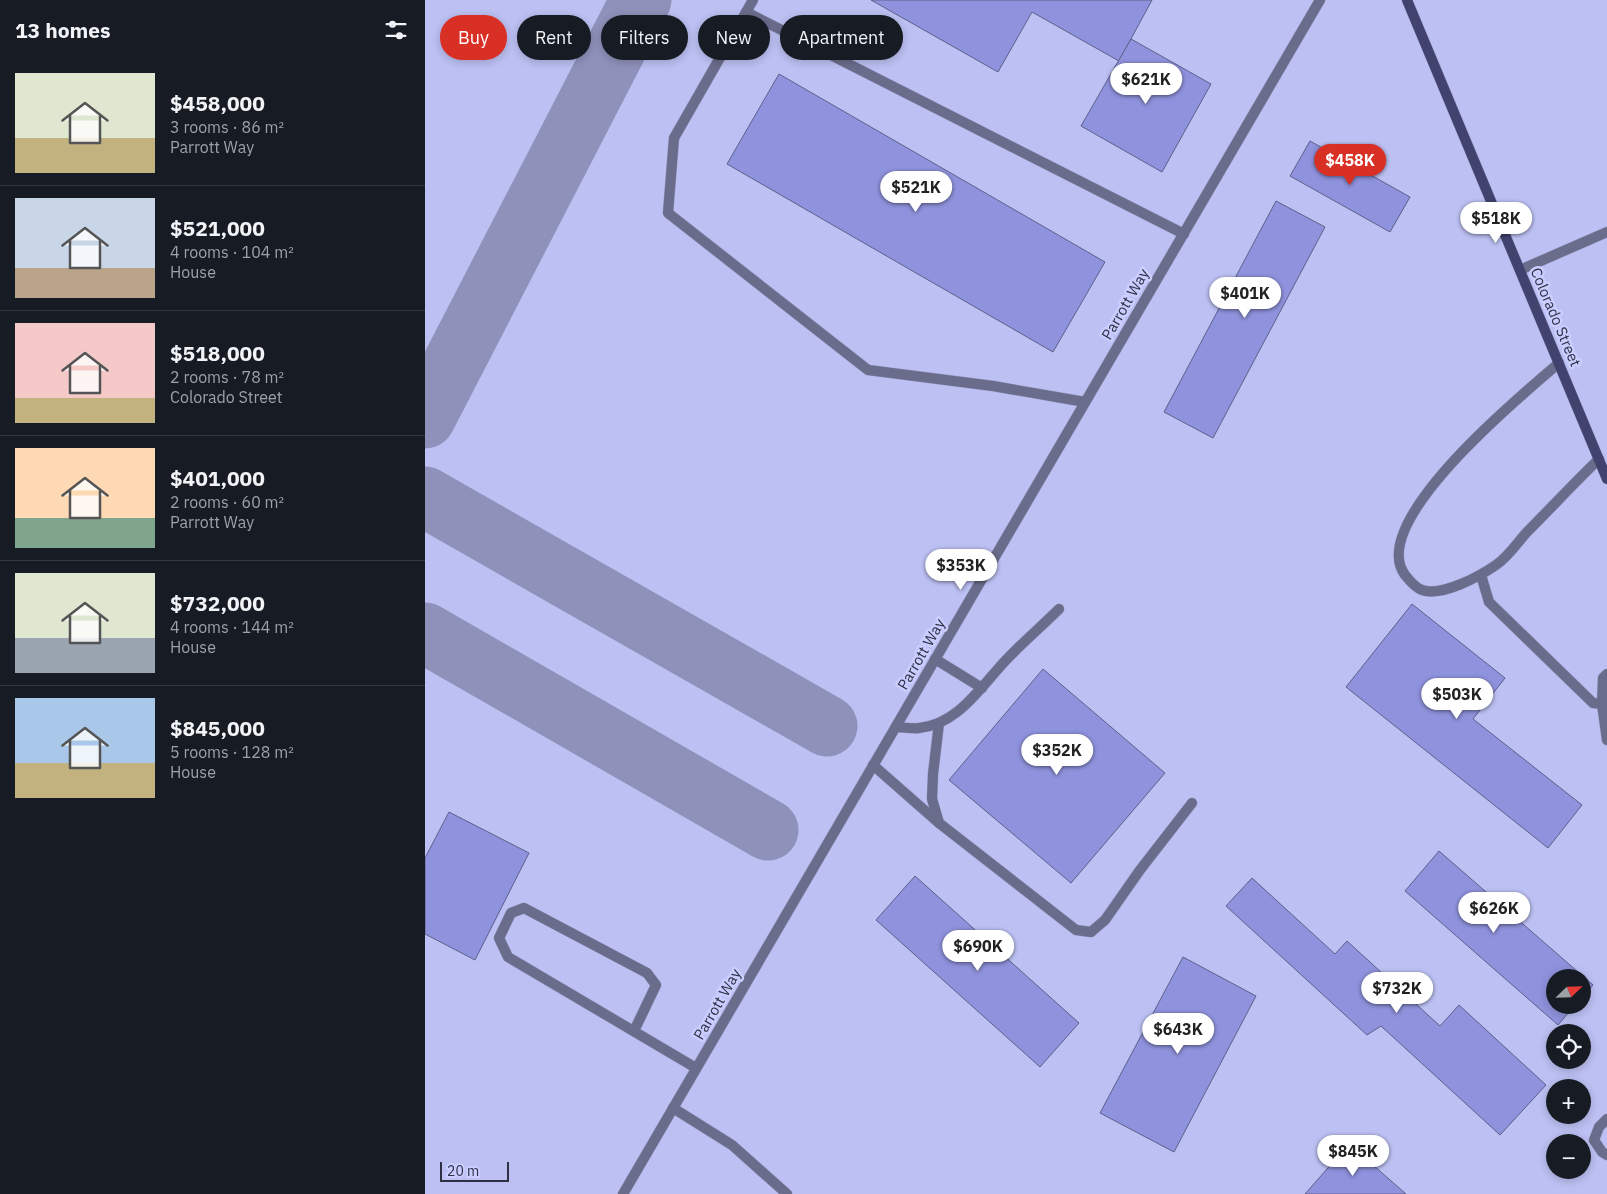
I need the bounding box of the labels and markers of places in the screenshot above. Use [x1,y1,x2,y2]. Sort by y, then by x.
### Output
pin: $621K [1111,62,1181,105]
pin: $458K [1315,144,1385,186]
pin: $521K [881,170,951,213]
pin: $518K [1461,202,1531,244]
pin: $401K [1210,276,1280,319]
pin: $353K [926,548,996,591]
pin: $503K [1422,678,1492,720]
pin: $352K [1022,734,1092,776]
pin: $626K [1459,892,1529,934]
pin: $690K [943,930,1013,972]
pin: $732K [1362,972,1432,1014]
pin: $643K [1143,1012,1213,1055]
pin: $845K [1318,1134,1388,1177]

